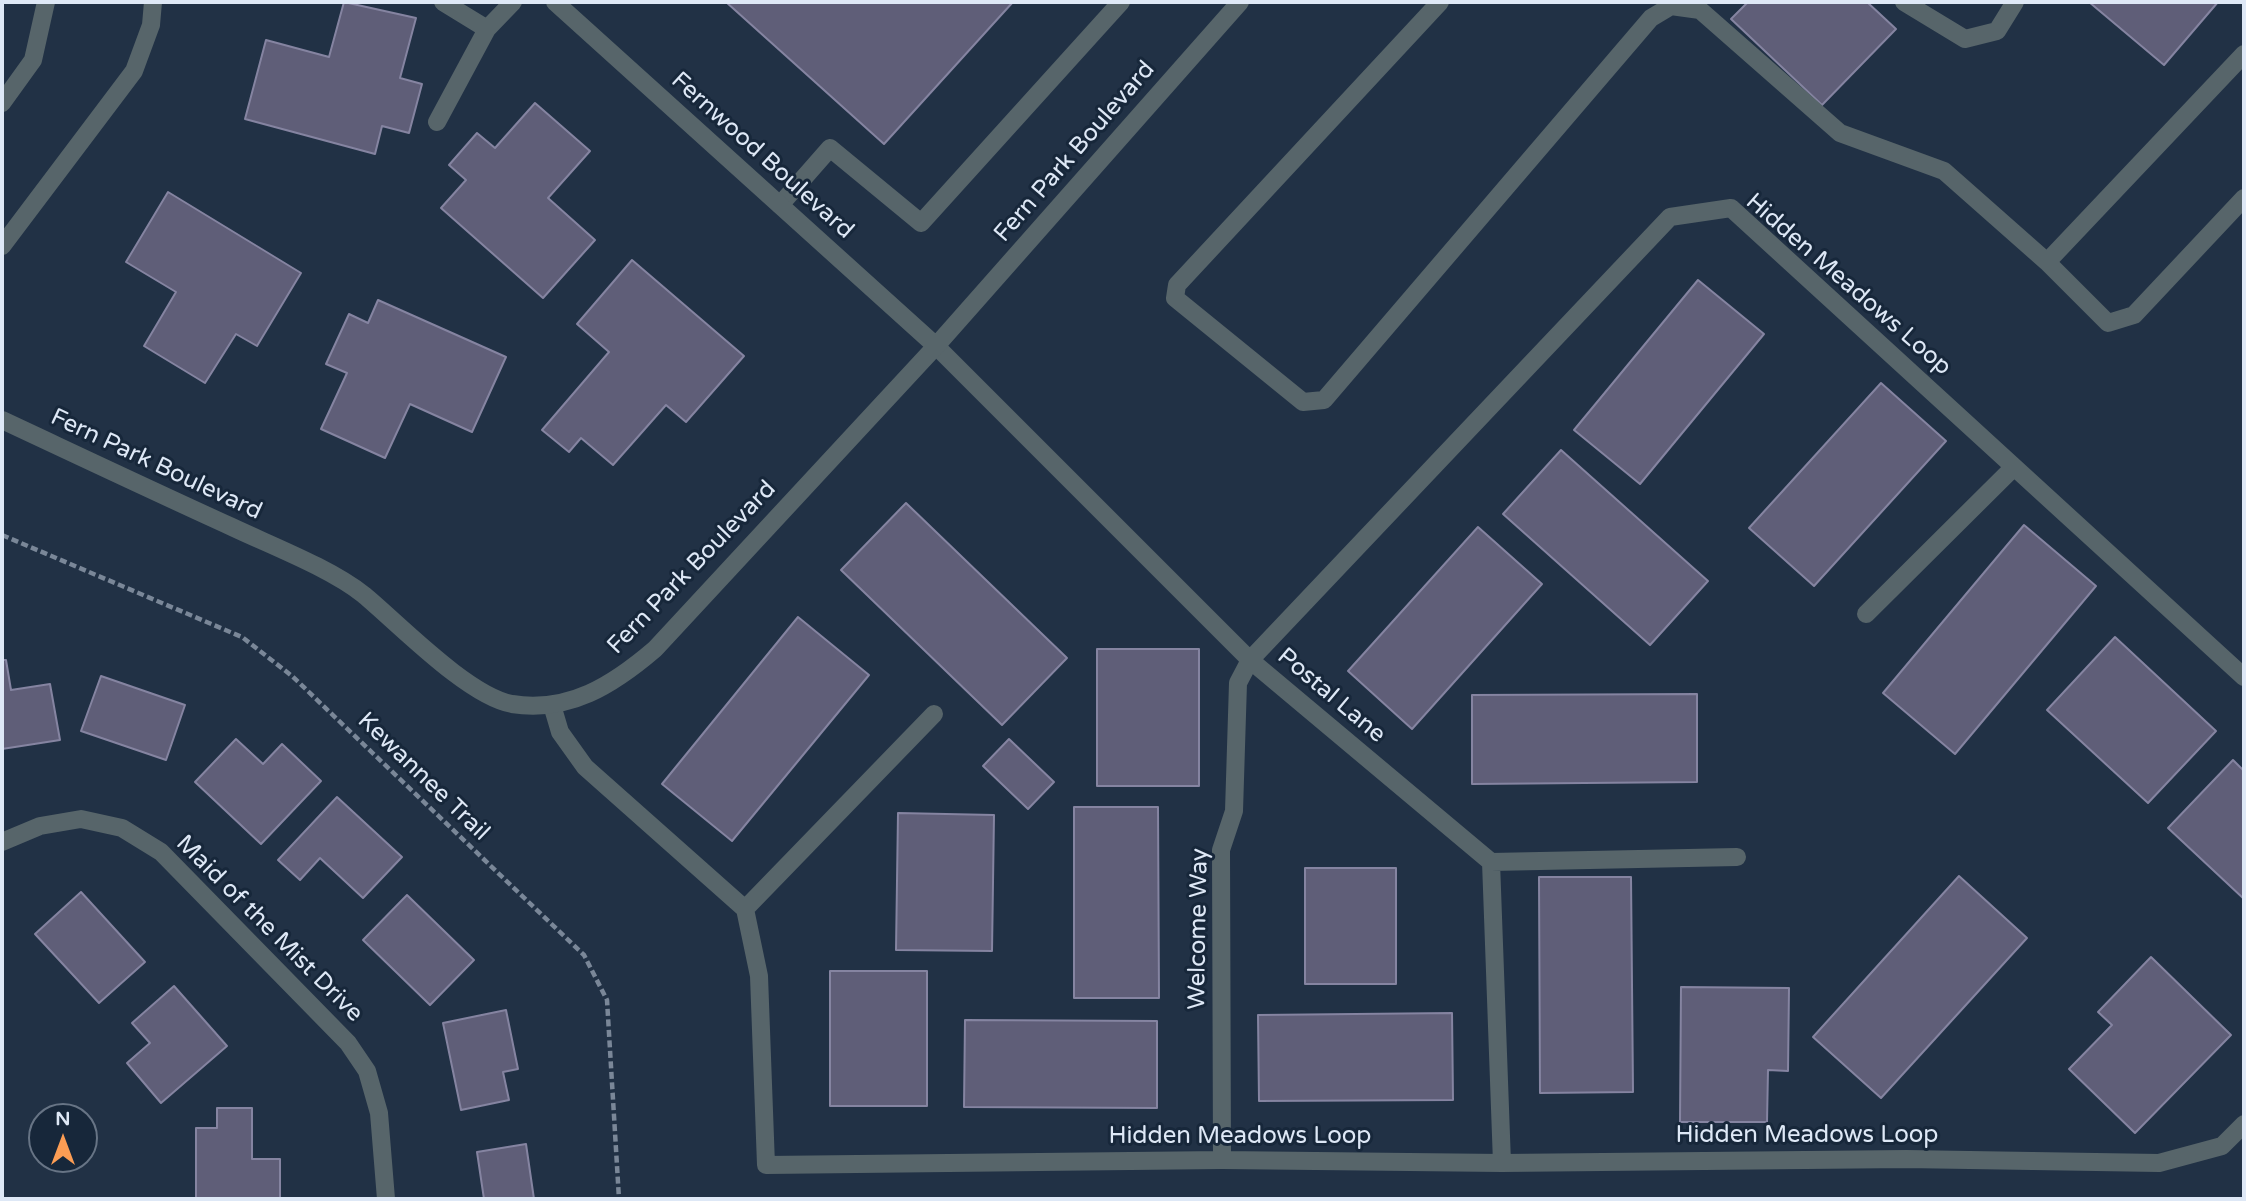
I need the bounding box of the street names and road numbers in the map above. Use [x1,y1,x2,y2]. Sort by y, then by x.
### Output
street label: Fern Park Boulevard [989,56,1161,248]
street label: Fernwood Boulevard [665,67,859,245]
street label: Hidden Meadows Loop [1739,188,1957,382]
street label: Fern Park Boulevard [46,403,266,527]
street label: Fern Park Boulevard [602,475,782,661]
street label: Postal Lane [1271,642,1391,750]
street label: Kewannee Trail [351,707,495,847]
street label: Maid of the Mist Drive [170,830,368,1028]
street label: Welcome Way [1183,848,1215,1010]
street label: Hidden Meadows Loop [1676,1122,1938,1150]
street label: Hidden Meadows Loop [1109,1123,1371,1151]

